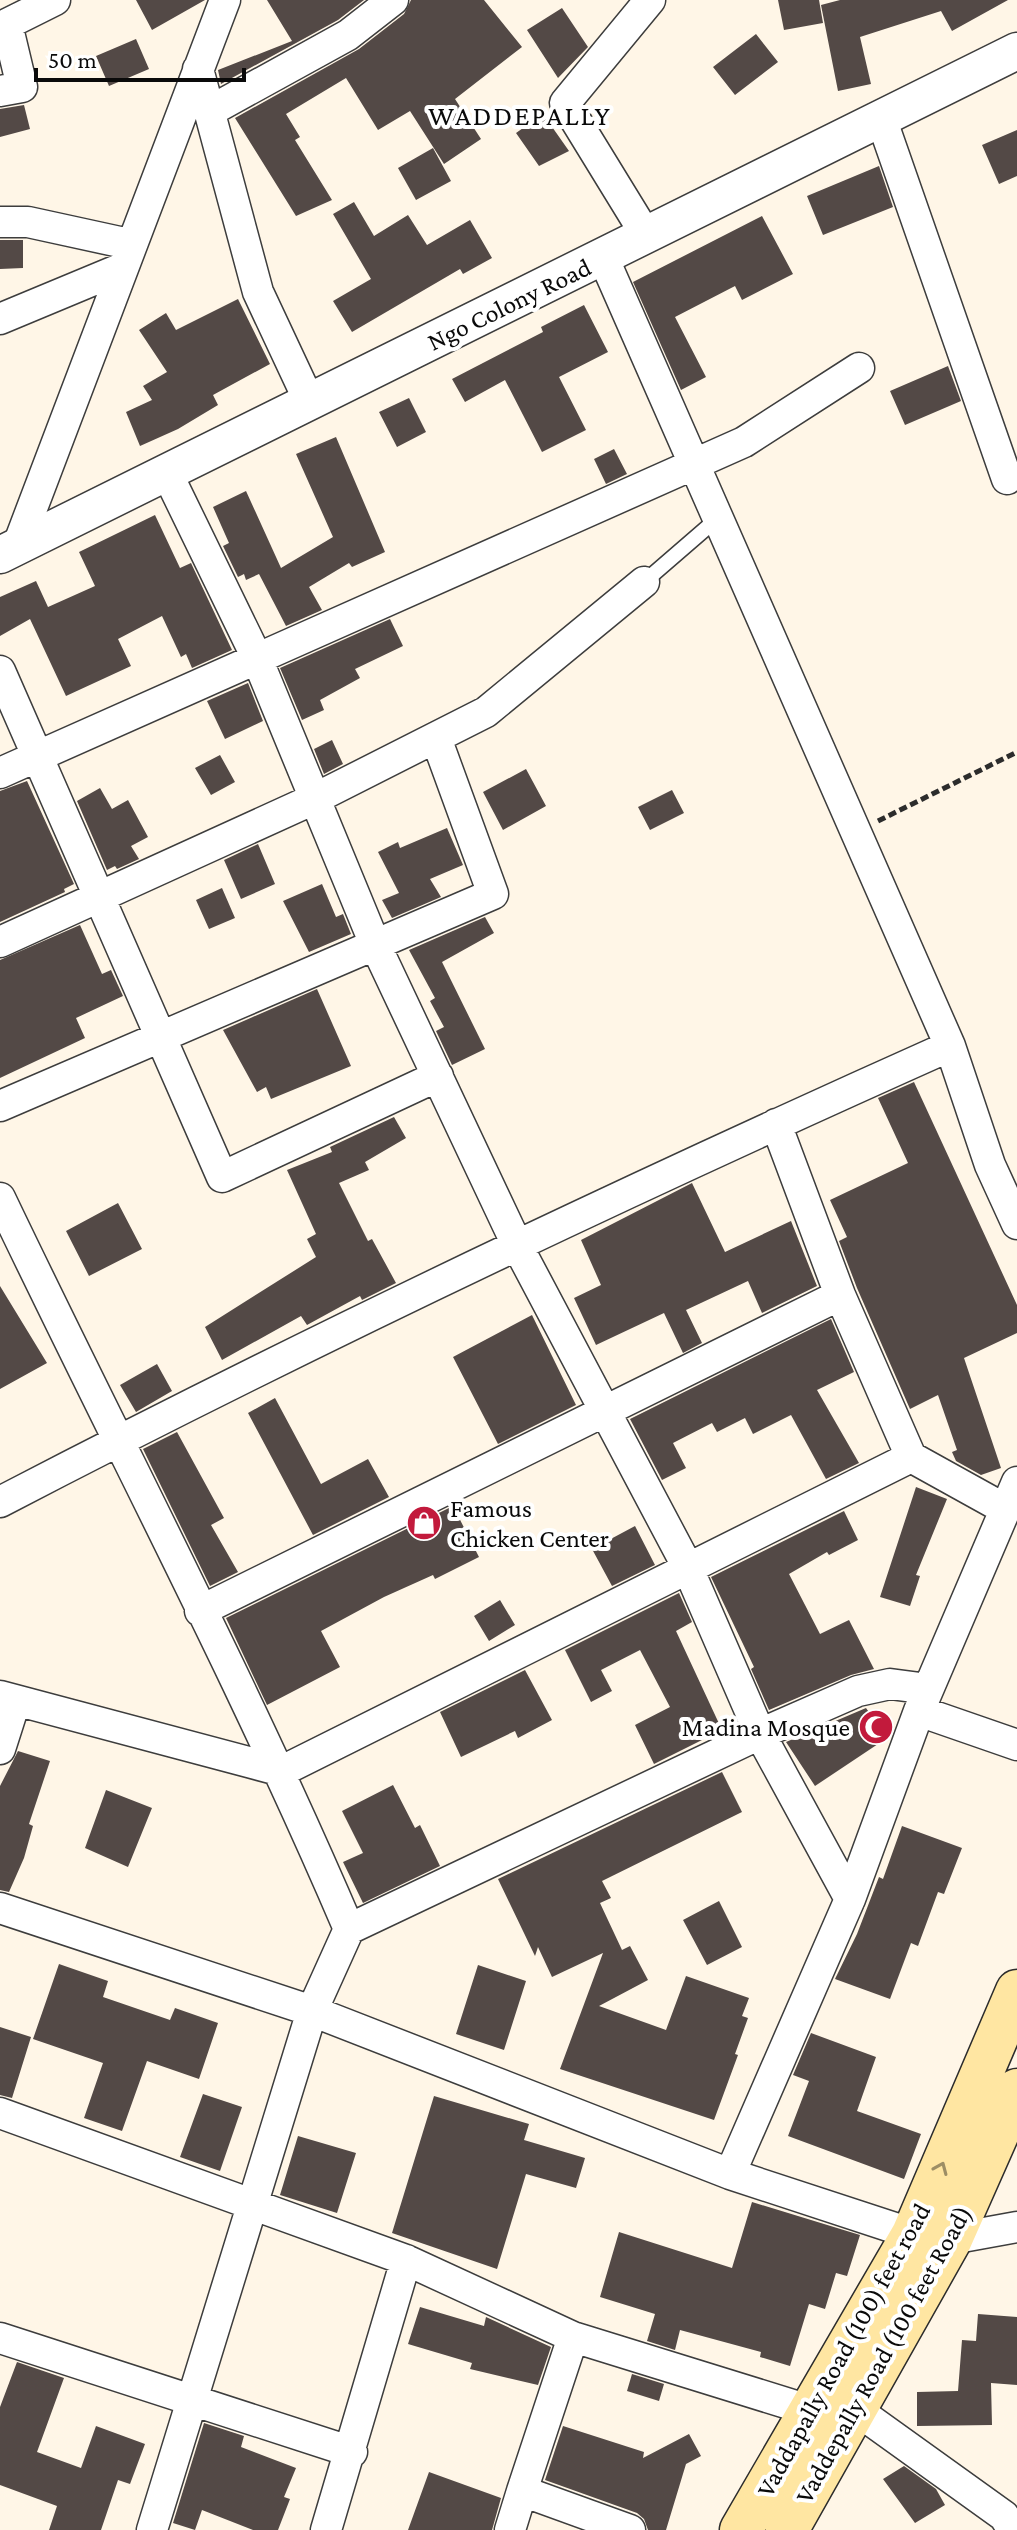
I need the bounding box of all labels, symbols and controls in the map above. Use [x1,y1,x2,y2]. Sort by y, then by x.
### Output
scale bar [36,32,244,82]
text: 50 m [48,46,97,73]
district label: WADDEPALLY [428,100,612,131]
street label: Ngo Colony Road [423,252,596,357]
place label: Famous Chicken Center [450,1494,609,1553]
shop icon: Famous Chicken Center [405,1504,443,1542]
mosque icon: Madina Mosque [857,1708,895,1746]
place label: Madina Mosque [682,1713,850,1742]
one-way arrow [931,2162,947,2176]
street label: Vaddapally Road (100) feet road [751,2198,936,2502]
street label: Vaddepally Road (100 feet Road) [789,2200,978,2508]

